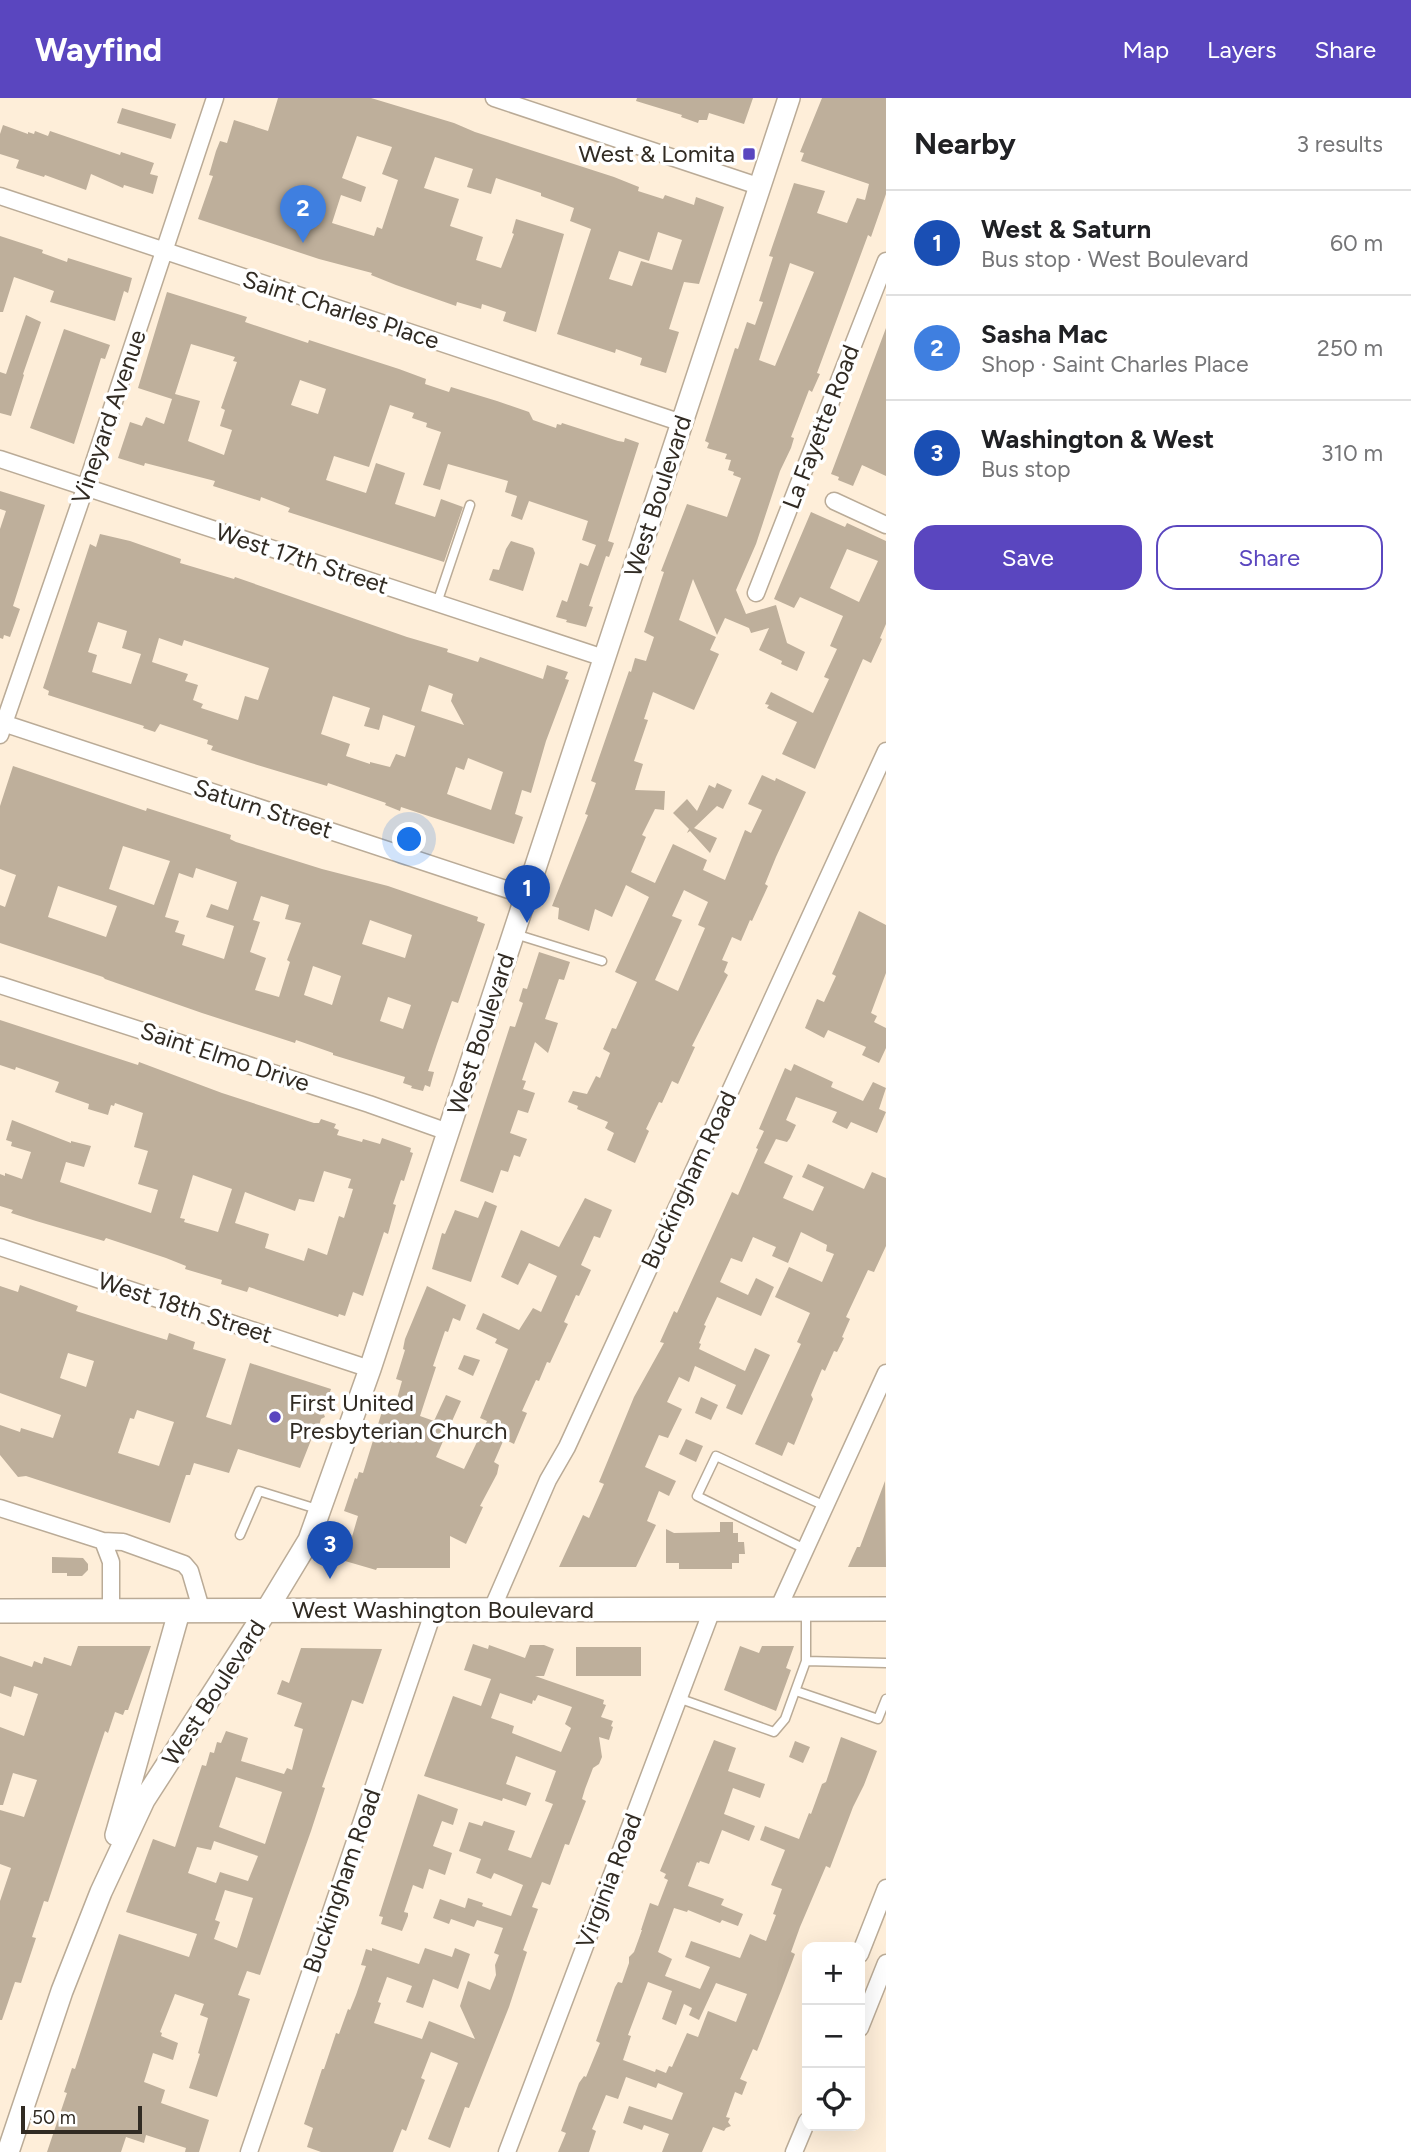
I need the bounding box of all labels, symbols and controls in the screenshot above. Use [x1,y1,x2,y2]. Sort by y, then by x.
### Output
text: Wayfind [35,30,162,69]
text: Map [1122,35,1169,64]
text: Layers [1207,35,1276,64]
text: Share [1314,35,1376,64]
text: Nearby [914,125,1016,162]
text: 3 results [1296,130,1383,158]
place label: West & Lomita [579,139,735,168]
marker: West & Lomita [741,146,757,162]
pin: 2 [280,185,326,243]
text: West & Saturn [981,213,1151,245]
text: 1 [932,229,942,257]
text: 60 m [1330,229,1383,257]
text: Bus stop · West Boulevard [981,245,1249,273]
street label: Saint Charles Place [239,264,443,355]
text: Sasha Mac [981,318,1108,350]
street label: Vineyard Avenue [65,326,152,508]
text: 2 [930,334,944,362]
text: 250 m [1317,334,1383,362]
street label: La Fayette Road [776,341,865,513]
text: Shop · Saint Charles Place [981,350,1249,378]
street label: West Boulevard [618,411,697,580]
text: Washington & West [981,423,1214,455]
text: 3 [931,439,943,467]
text: 310 m [1321,439,1383,467]
text: Bus stop [981,455,1071,483]
street label: West 17th Street [212,517,392,600]
button: Save [914,525,1142,590]
button: Share [1156,525,1383,590]
street label: Saturn Street [190,772,336,845]
your location [392,822,426,856]
pin: 1 [504,865,550,923]
street label: West Boulevard [441,949,520,1118]
street label: Saint Elmo Drive [137,1016,313,1098]
street label: Buckingham Road [635,1086,742,1273]
street label: West 18th Street [94,1266,276,1349]
place label: First United Presbyterian Church [289,1388,508,1445]
marker: First United Presbyterian Church [267,1409,283,1425]
pin: 3 [307,1521,353,1579]
street label: West Washington Boulevard [292,1595,594,1624]
street label: West Boulevard [156,1614,271,1771]
street label: Buckingham Road [296,1785,387,1977]
street label: Virginia Road [569,1809,648,1952]
map controls [802,1942,865,2131]
button: + [802,1942,865,2005]
button: − [802,2005,865,2068]
button: locate [802,2068,865,2131]
scale bar [21,2103,142,2135]
text: 50 m [32,2106,76,2129]

